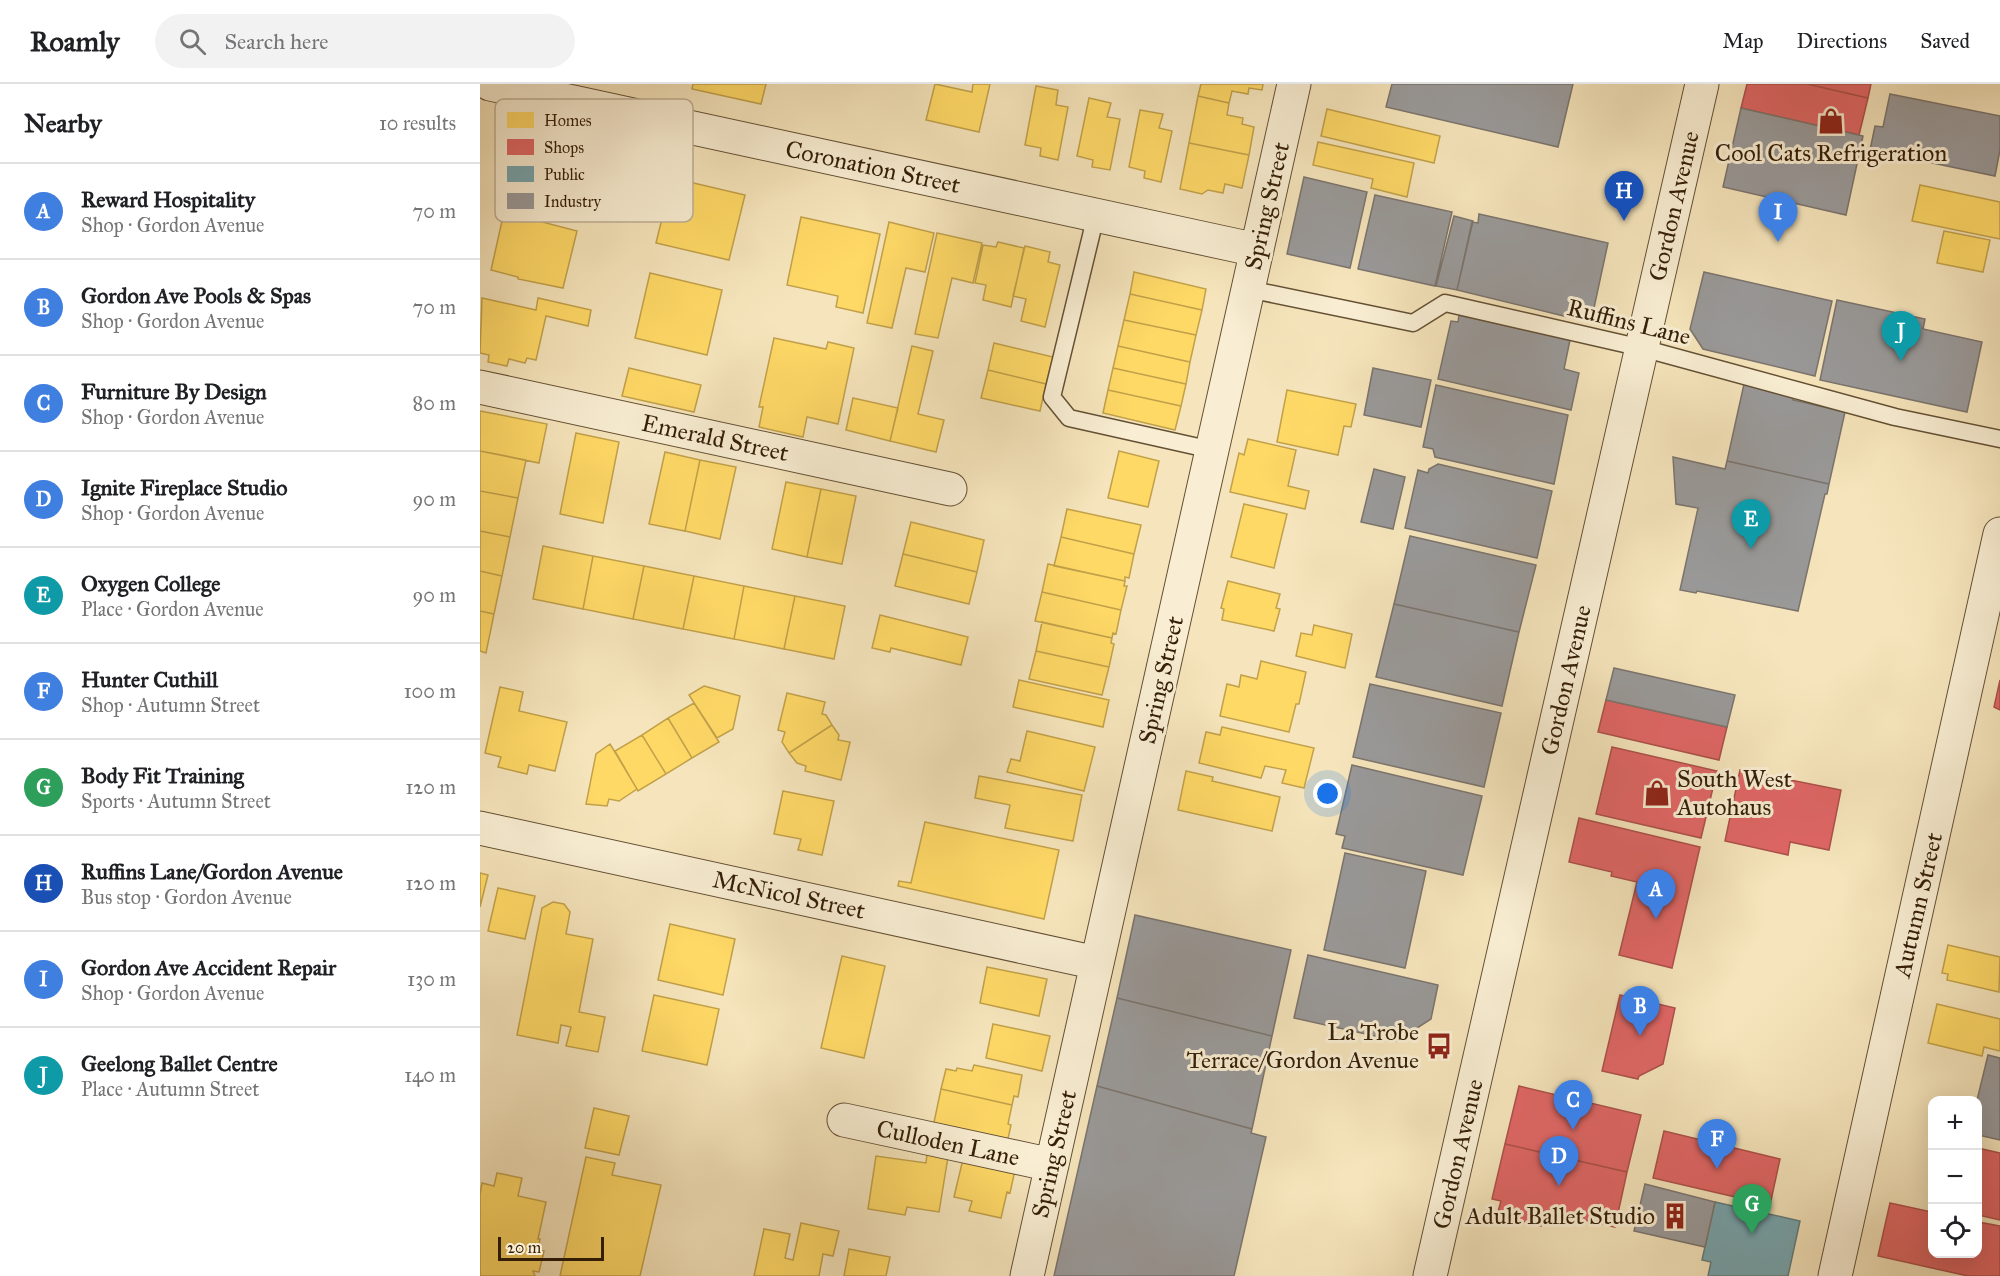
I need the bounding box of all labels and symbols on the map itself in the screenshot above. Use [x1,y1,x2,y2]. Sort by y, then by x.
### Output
legend [495,99,693,222]
shop icon: Cool Cats Refrigeration [1816,106,1846,136]
text: Homes [544,111,592,130]
street label: Gordon Avenue [1642,128,1706,284]
street label: Coronation Street [783,134,964,200]
text: Shops [544,138,584,157]
place label: Cool Cats Refrigeration [1715,138,1947,168]
street label: Spring Street [1238,139,1296,273]
text: Public [544,165,585,184]
pin: H [1604,172,1644,221]
text: Industry [544,192,602,211]
pin: I [1758,192,1798,242]
street label: Ruffins Lane [1564,292,1694,352]
pin: J [1882,312,1920,361]
street label: Emerald Street [639,408,792,468]
pin: E [1732,500,1770,549]
street label: Gordon Avenue [1534,602,1598,758]
street label: Spring Street [1132,613,1190,747]
place label: South West Autohaus [1676,764,1792,822]
shop icon: South West Autohaus [1642,778,1672,808]
your location [1313,779,1342,808]
street label: Autumn Street [1887,829,1949,981]
street label: McNicol Street [710,864,868,926]
pin: A [1636,870,1676,919]
pin: B [1620,986,1660,1036]
place label: La Trobe Terrace/Gordon Avenue [1187,1017,1419,1075]
bus stop icon: La Trobe Terrace/Gordon Avenue [1424,1031,1454,1061]
street label: Gordon Avenue [1426,1076,1490,1232]
pin: C [1554,1080,1592,1130]
street label: Spring Street [1025,1087,1083,1221]
street label: Culloden Lane [874,1113,1022,1173]
pin: F [1698,1120,1736,1169]
pin: D [1540,1136,1578,1186]
pin: G [1732,1184,1772,1234]
place label: Adult Ballet Studio [1465,1201,1655,1231]
building icon: Adult Ballet Studio [1660,1201,1690,1231]
scale bar [498,1234,604,1262]

